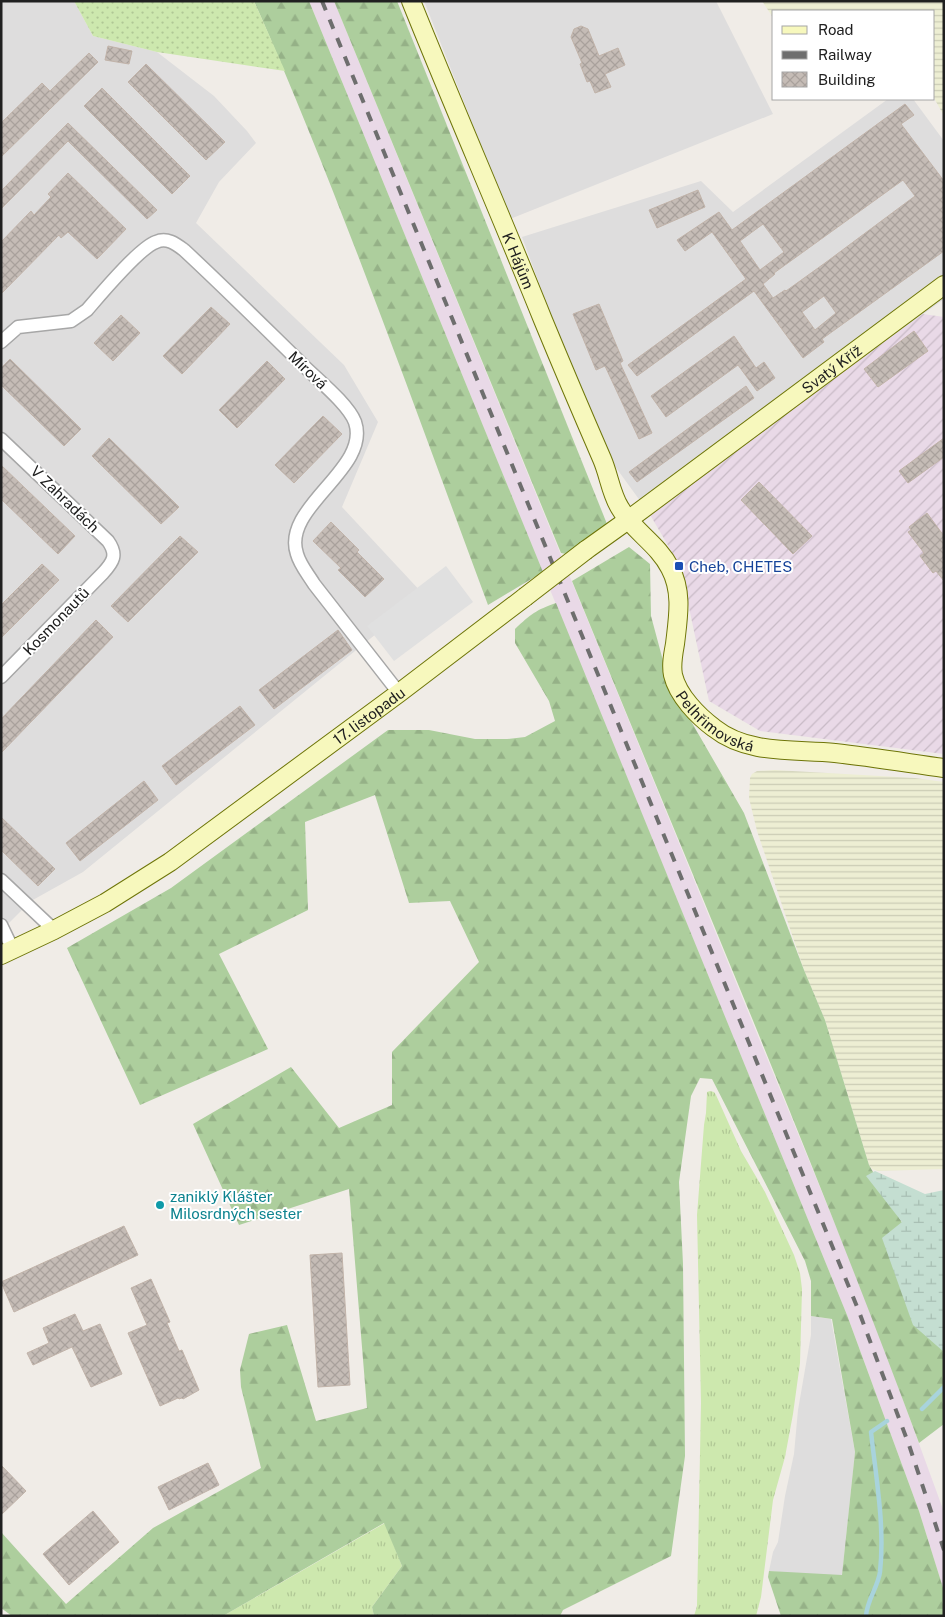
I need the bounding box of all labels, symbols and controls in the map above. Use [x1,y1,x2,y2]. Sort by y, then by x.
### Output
legend [772,10,935,100]
text: Road [818,21,854,38]
text: Railway [818,46,872,63]
text: Building [818,71,876,88]
street label: K Hájům [500,230,538,291]
street label: Svatý Kříž [798,341,864,396]
street label: Mírová [285,348,331,392]
street label: V Zahradách [27,462,103,536]
place label: Cheb, CHETES [689,558,792,575]
marker: Cheb, CHETES [673,560,685,572]
street label: Kosmonautů [20,584,92,658]
street label: 17. listopadu [329,683,408,747]
street label: Pelhřimovská [673,687,756,754]
place label: zaniklý Klášter Milosrdných sester [170,1188,302,1222]
marker: zaniklý Klášter Milosrdných sester [154,1199,166,1211]

